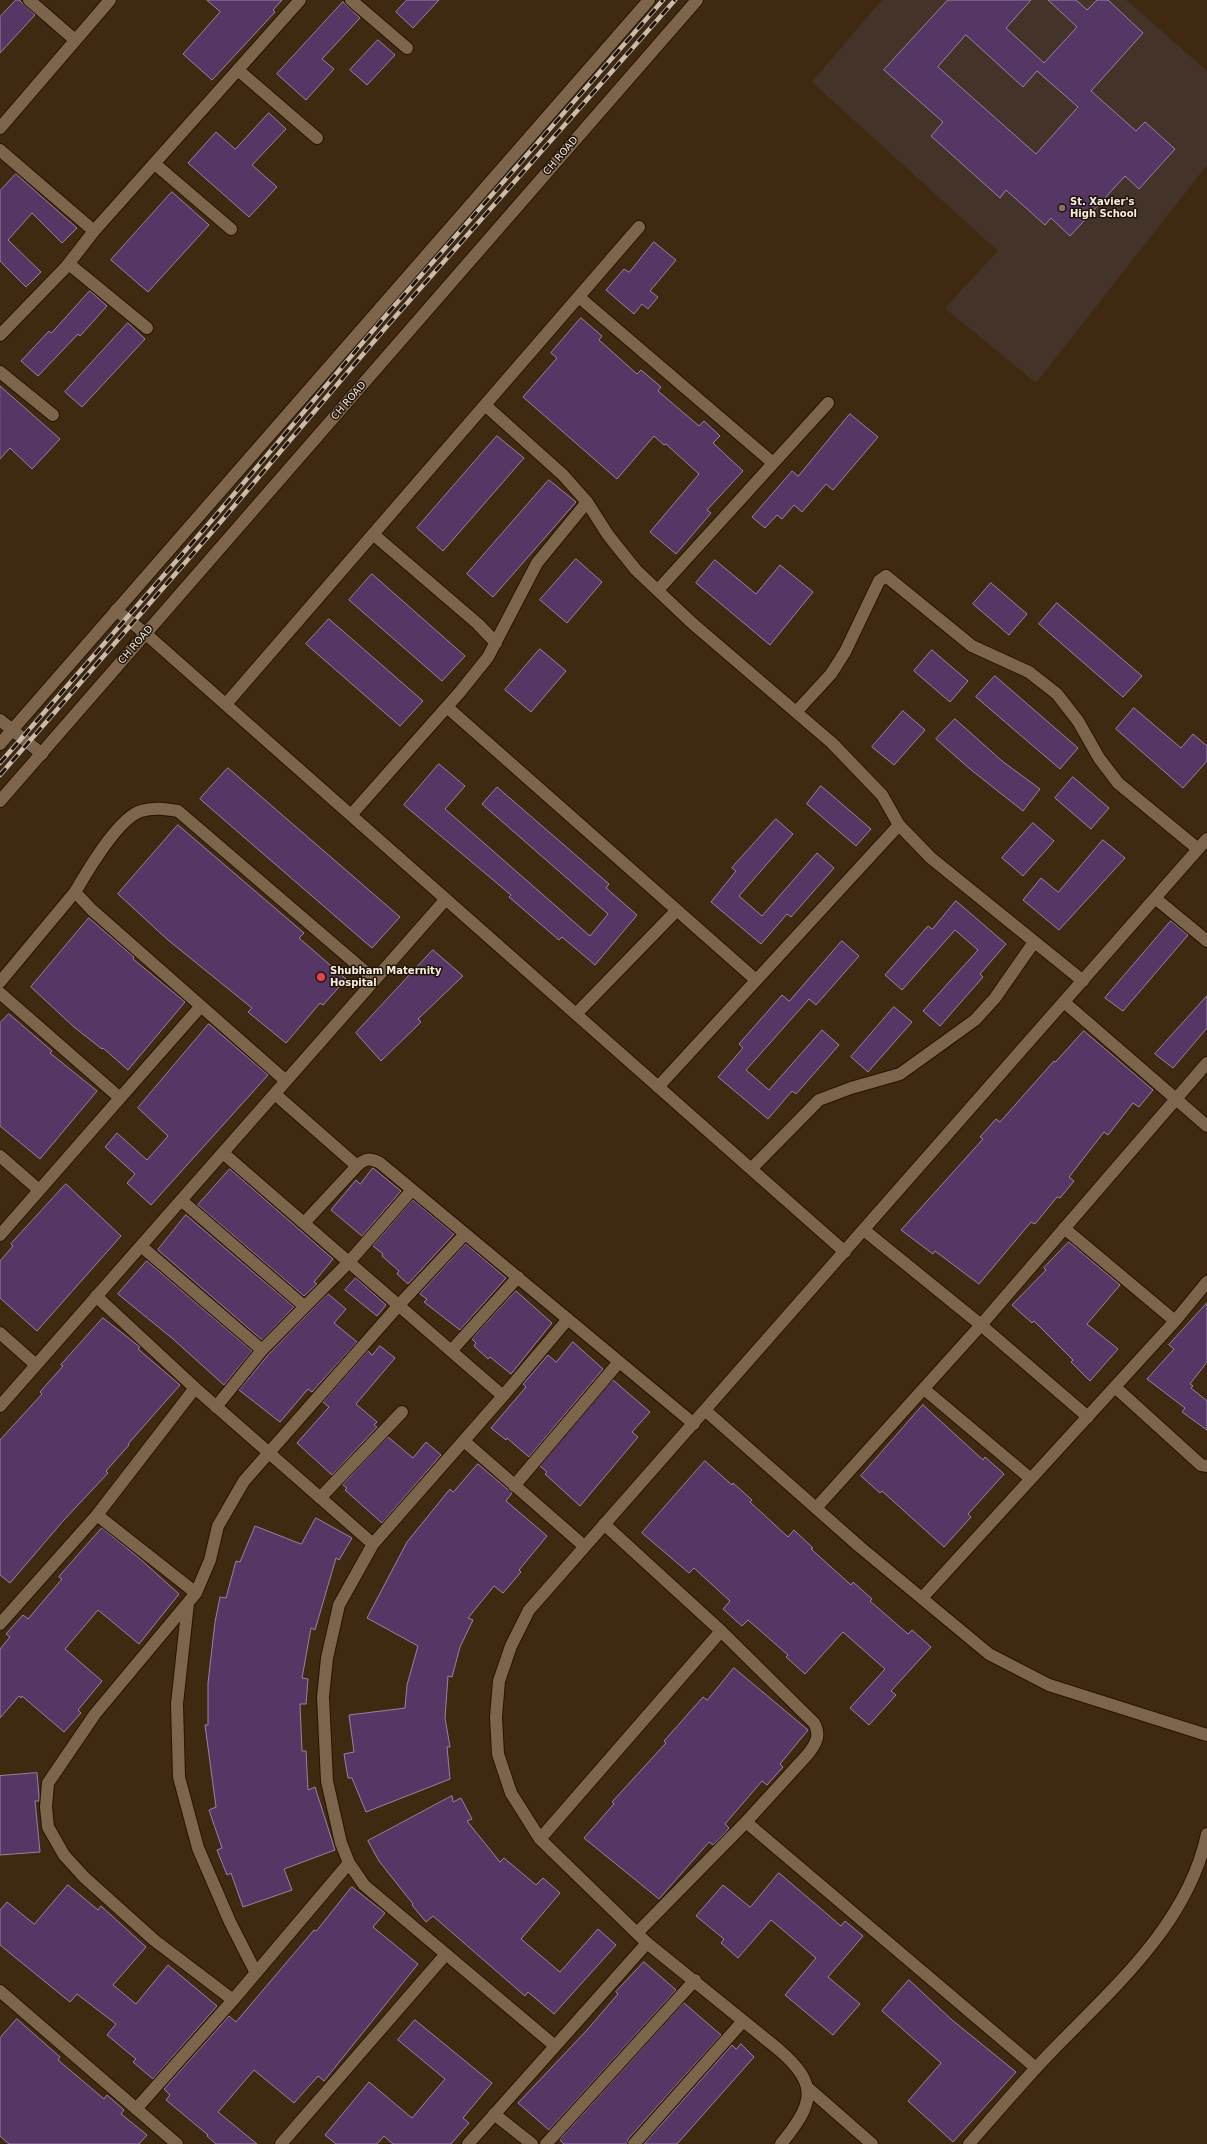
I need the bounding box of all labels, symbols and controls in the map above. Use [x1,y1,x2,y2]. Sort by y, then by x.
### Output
street label: CH ROAD [541,134,581,178]
place label: St. Xavier's High School [1070,196,1137,220]
marker: St. Xavier's High School [1057,203,1067,213]
street label: CH ROAD [329,379,369,423]
street label: CH ROAD [116,623,156,667]
place label: Shubham Maternity Hospital [330,965,441,988]
marker: Shubham Maternity Hospital [315,971,327,983]

